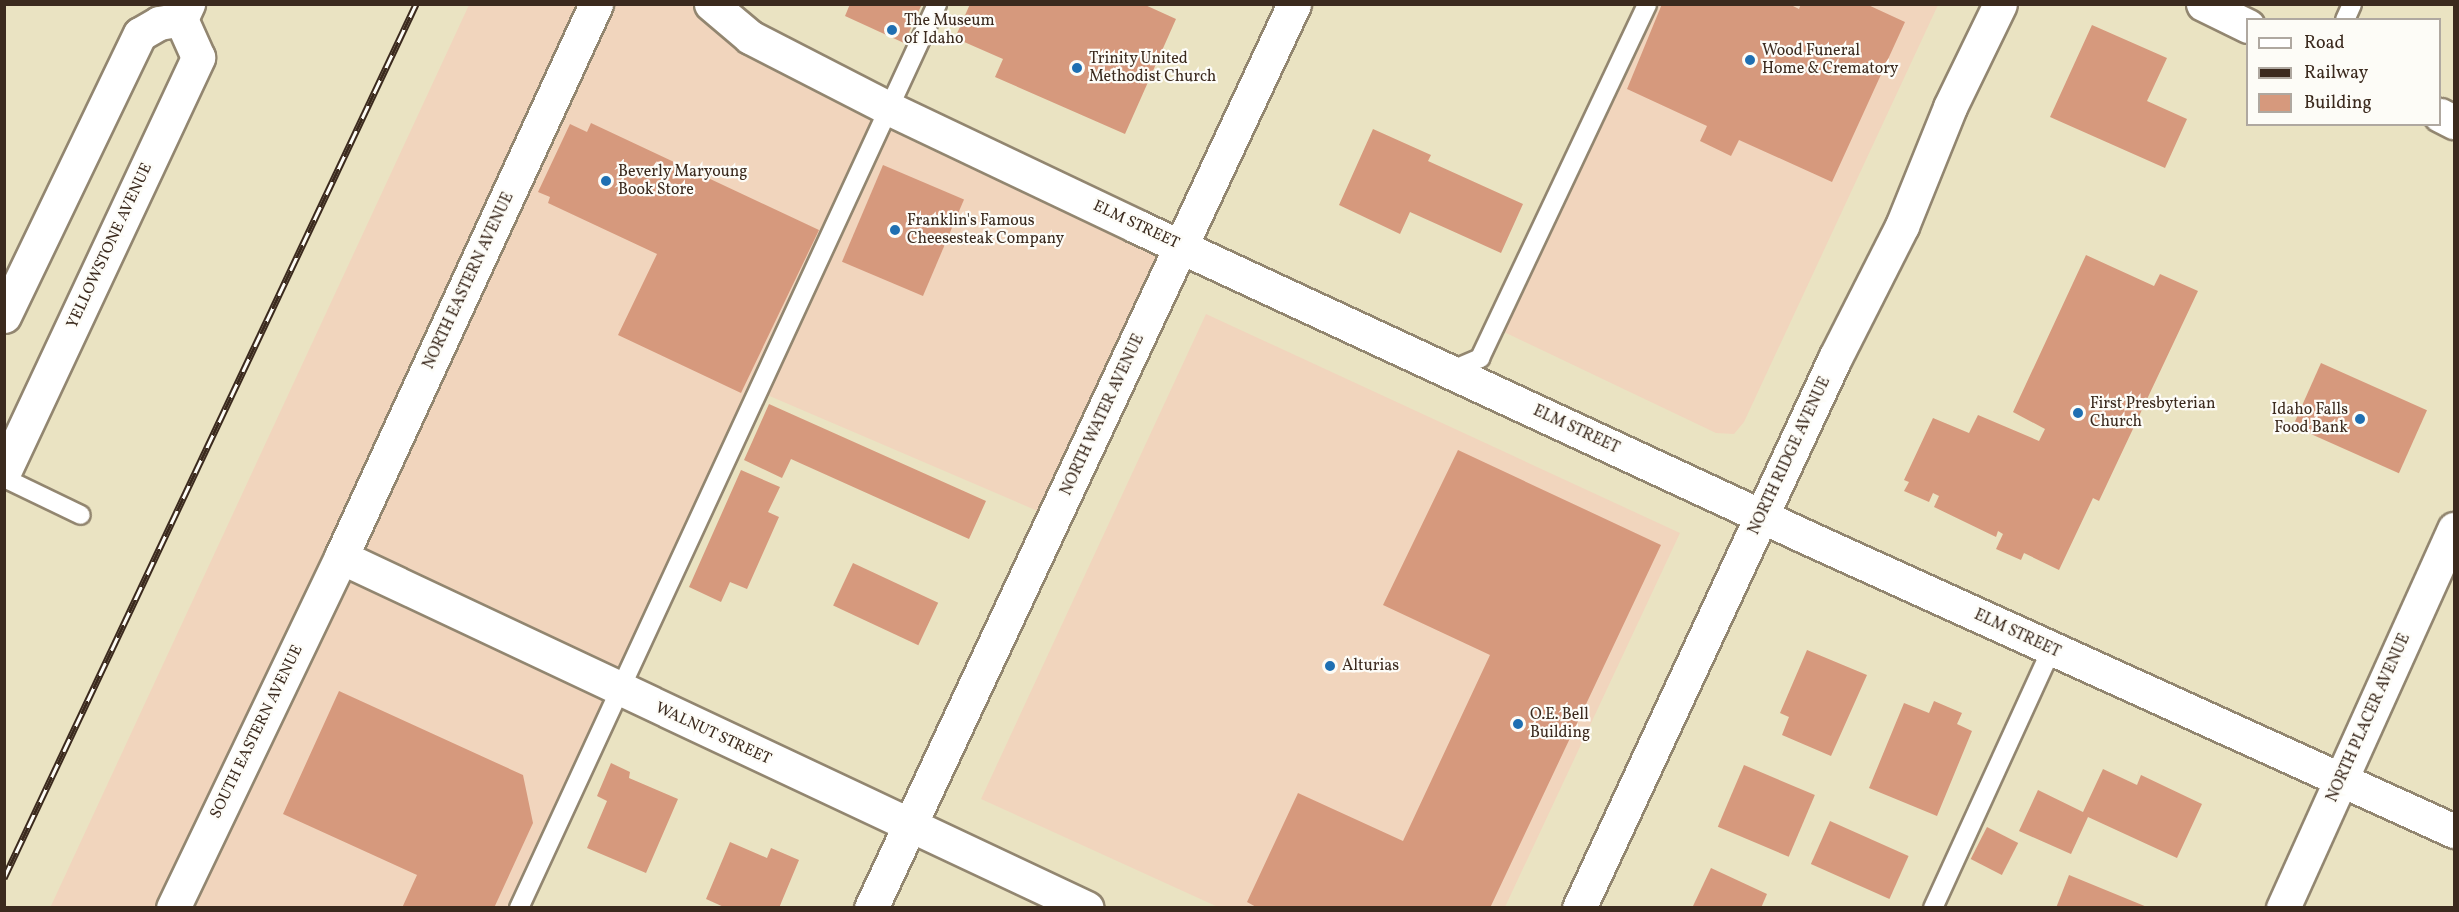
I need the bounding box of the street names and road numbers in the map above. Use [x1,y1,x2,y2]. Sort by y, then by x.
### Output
street label: YELLOWSTONE AVENUE [63,160,157,332]
street label: NORTH EASTERN AVENUE [420,190,518,372]
street label: ELM STREET [1090,197,1182,253]
street label: NORTH WATER AVENUE [1057,331,1149,499]
street label: NORTH RIDGE AVENUE [1745,374,1835,538]
street label: ELM STREET [1530,402,1622,458]
street label: ELM STREET [1971,606,2063,662]
street label: NORTH PLACER AVENUE [2323,631,2415,805]
street label: SOUTH EASTERN AVENUE [207,642,307,822]
street label: WALNUT STREET [652,699,774,769]

